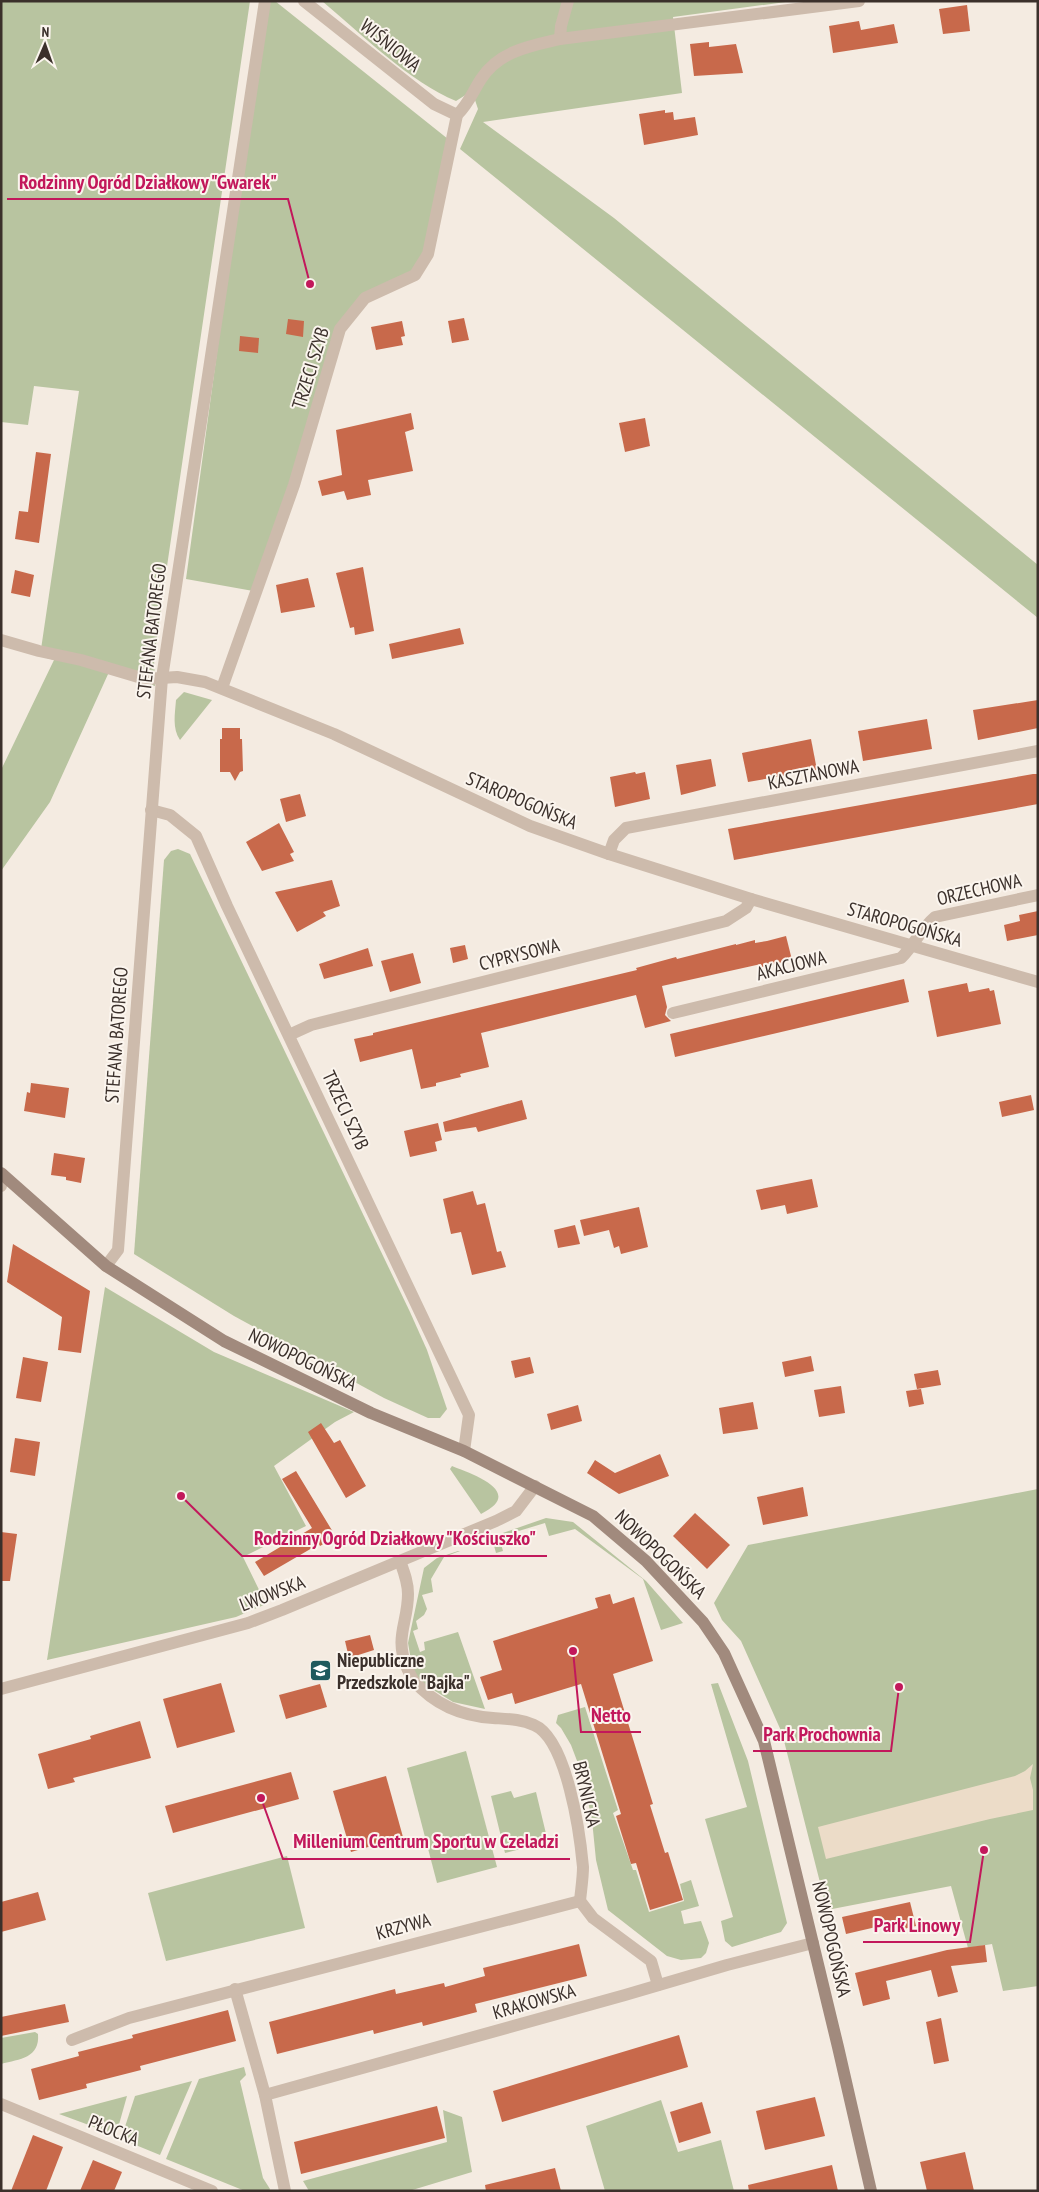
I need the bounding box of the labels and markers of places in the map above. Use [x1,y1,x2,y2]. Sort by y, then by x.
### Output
callout: Rodzinny Ogród Działkowy "Gwarek" [7,164,288,199]
callout: Rodzinny Ogród Działkowy "Kościuszko" [242,1521,547,1556]
place label: Niepubliczne Przedszkole "Bajka" [337,1648,470,1694]
school or university icon: Niepubliczne Przedszkole "Bajka" [309,1659,333,1683]
callout: Netto [581,1697,641,1732]
callout: Park Prochownia [753,1716,891,1751]
callout: Millenium Centrum Sportu w Czeladzi [283,1824,570,1859]
callout: Park Linowy [863,1907,970,1942]

